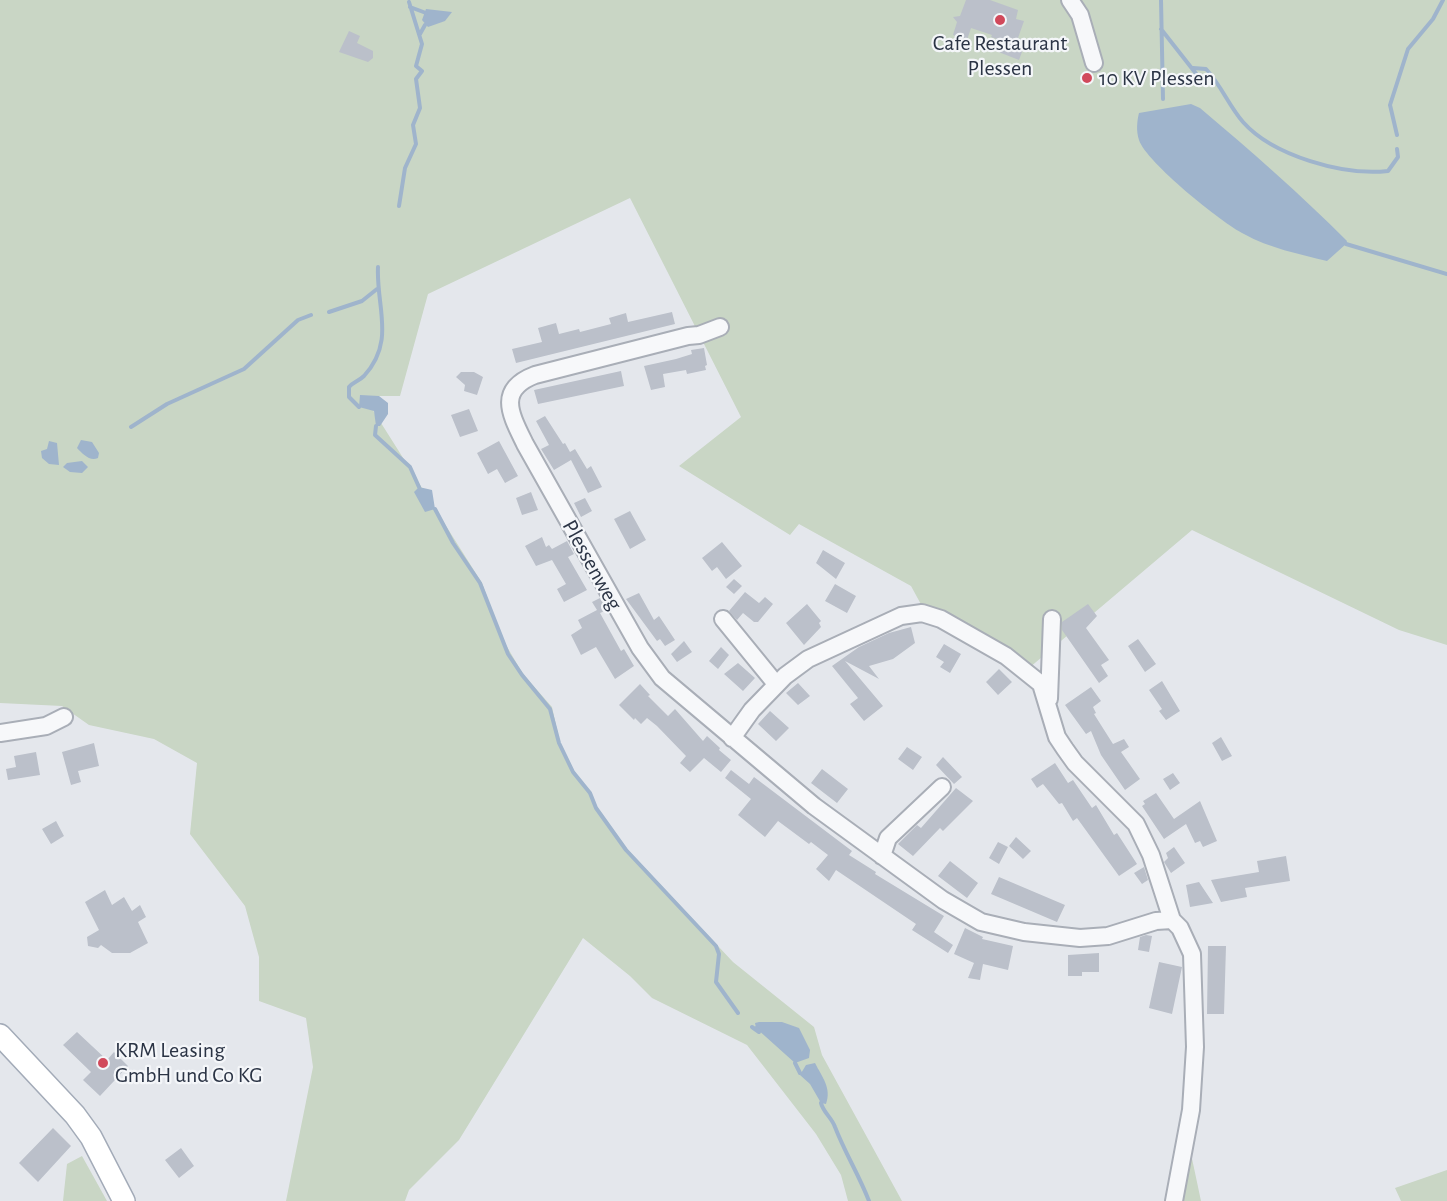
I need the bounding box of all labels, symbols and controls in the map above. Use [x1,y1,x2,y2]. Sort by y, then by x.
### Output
marker: Cafe Restaurant Plessen [993,13,1007,27]
place label: Cafe Restaurant Plessen [933,30,1067,82]
place label: 10 KV Plessen [1099,65,1215,91]
marker: 10 KV Plessen [1080,71,1094,85]
street label: Plessenweg [556,515,628,615]
place label: KRM Leasing GmbH und Co KG [115,1037,262,1088]
marker: KRM Leasing GmbH und Co KG [96,1056,110,1070]

